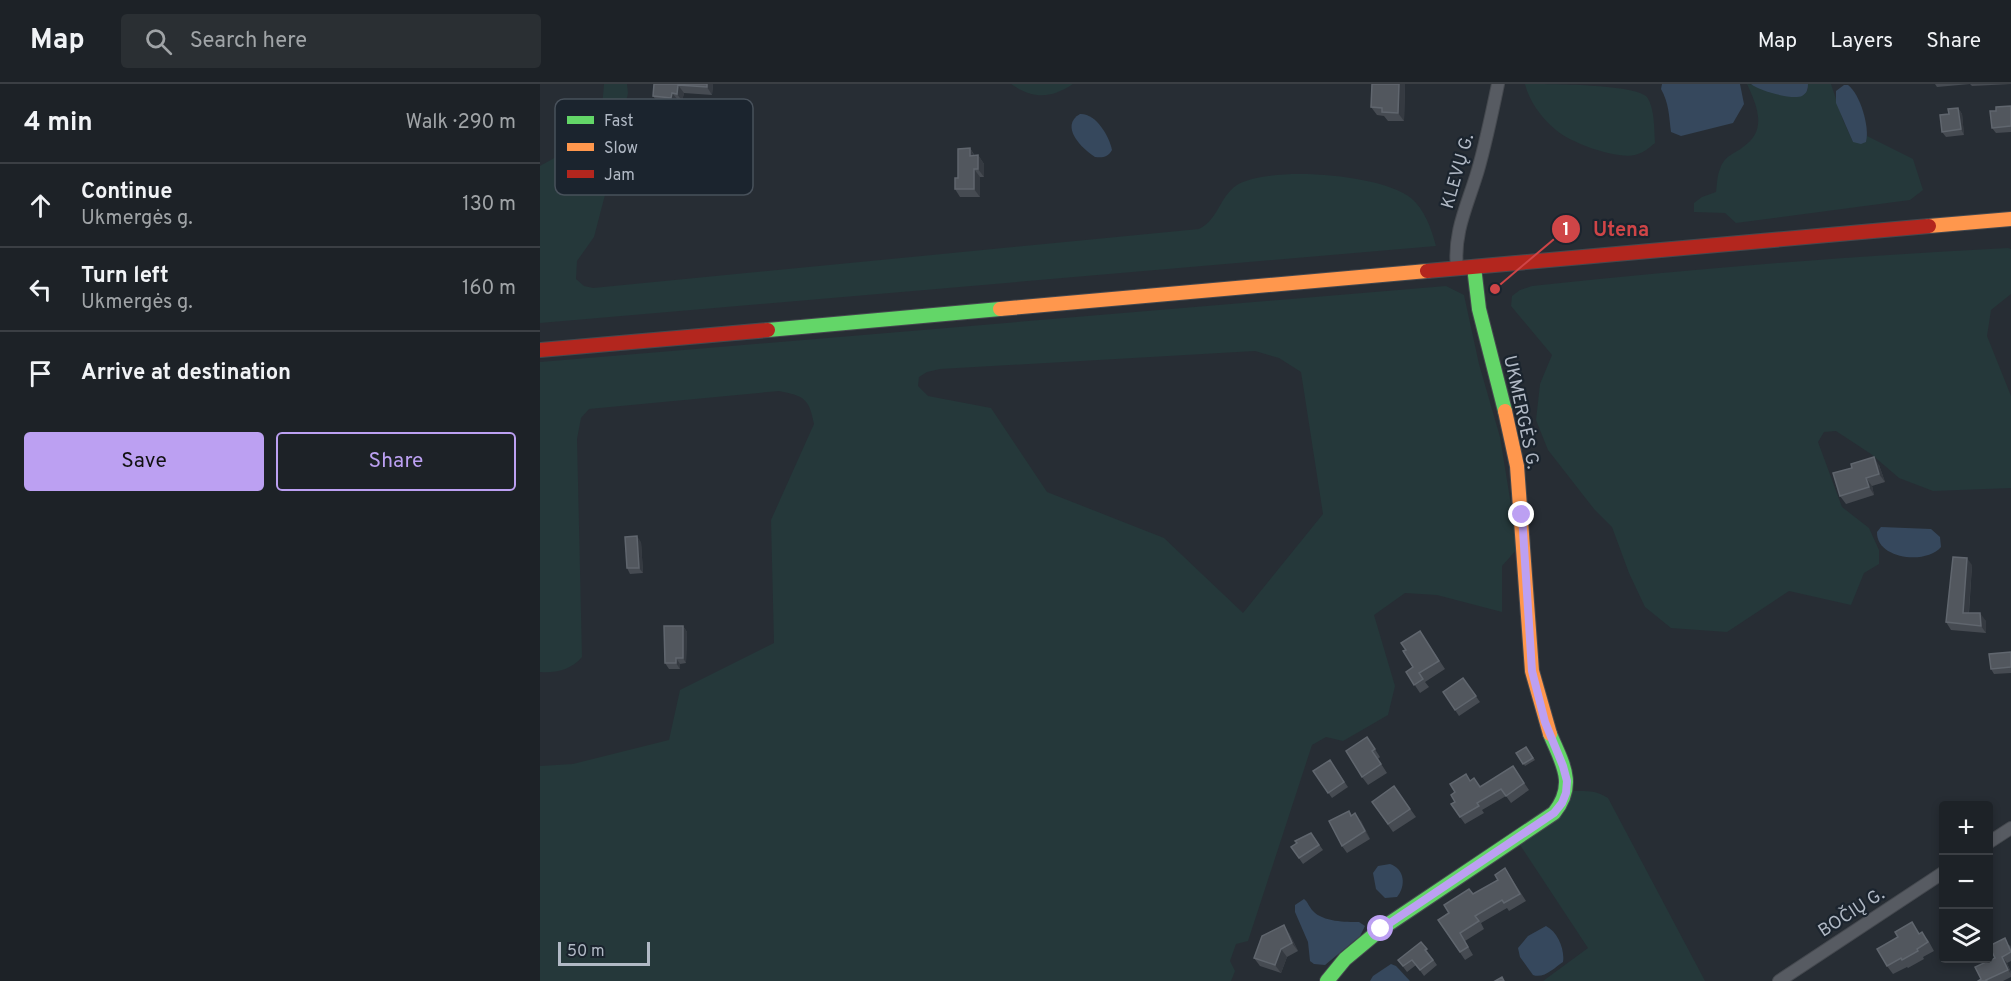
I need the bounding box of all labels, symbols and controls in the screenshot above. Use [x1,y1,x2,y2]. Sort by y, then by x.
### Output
search box [121,14,541,68]
text: Map [30,23,85,59]
icon: search [142,25,175,58]
text: Search here [190,28,307,55]
text: Map [1758,28,1797,55]
text: Layers [1830,28,1893,55]
text: Share [1926,28,1981,55]
legend [555,99,753,195]
text: 4 min [24,107,93,140]
text: Walk · 290 m [405,110,516,136]
text: Fast [604,112,634,132]
street label: KLEVŲ G. [1437,131,1480,212]
text: Slow [604,139,638,159]
text: Jam [604,166,635,186]
text: Continue [81,179,172,206]
icon: ahead [24,189,57,222]
text: 130 m [462,192,516,218]
text: Ukmergės g. [81,206,193,232]
callout: Utena [1551,210,1661,248]
text: Utena [1593,218,1649,244]
text: 1 [1562,219,1570,242]
text: Turn left [81,263,169,290]
icon: left [24,273,57,306]
text: 160 m [462,276,516,302]
text: Ukmergės g. [81,290,193,316]
street label: UKMERGĖS G. [1497,353,1546,471]
icon: arrive [24,357,57,390]
text: Arrive at destination [81,360,291,387]
button: Save [24,432,264,491]
button: Share [276,432,516,491]
route end [1508,501,1534,527]
map controls [1939,801,1993,963]
button: + [1939,801,1993,855]
button: − [1939,855,1993,909]
street label: BOČIŲ G. [1813,882,1889,943]
button: layers [1939,909,1993,963]
route start [1367,915,1393,941]
scale bar [558,939,650,966]
text: 50 m [567,942,605,962]

